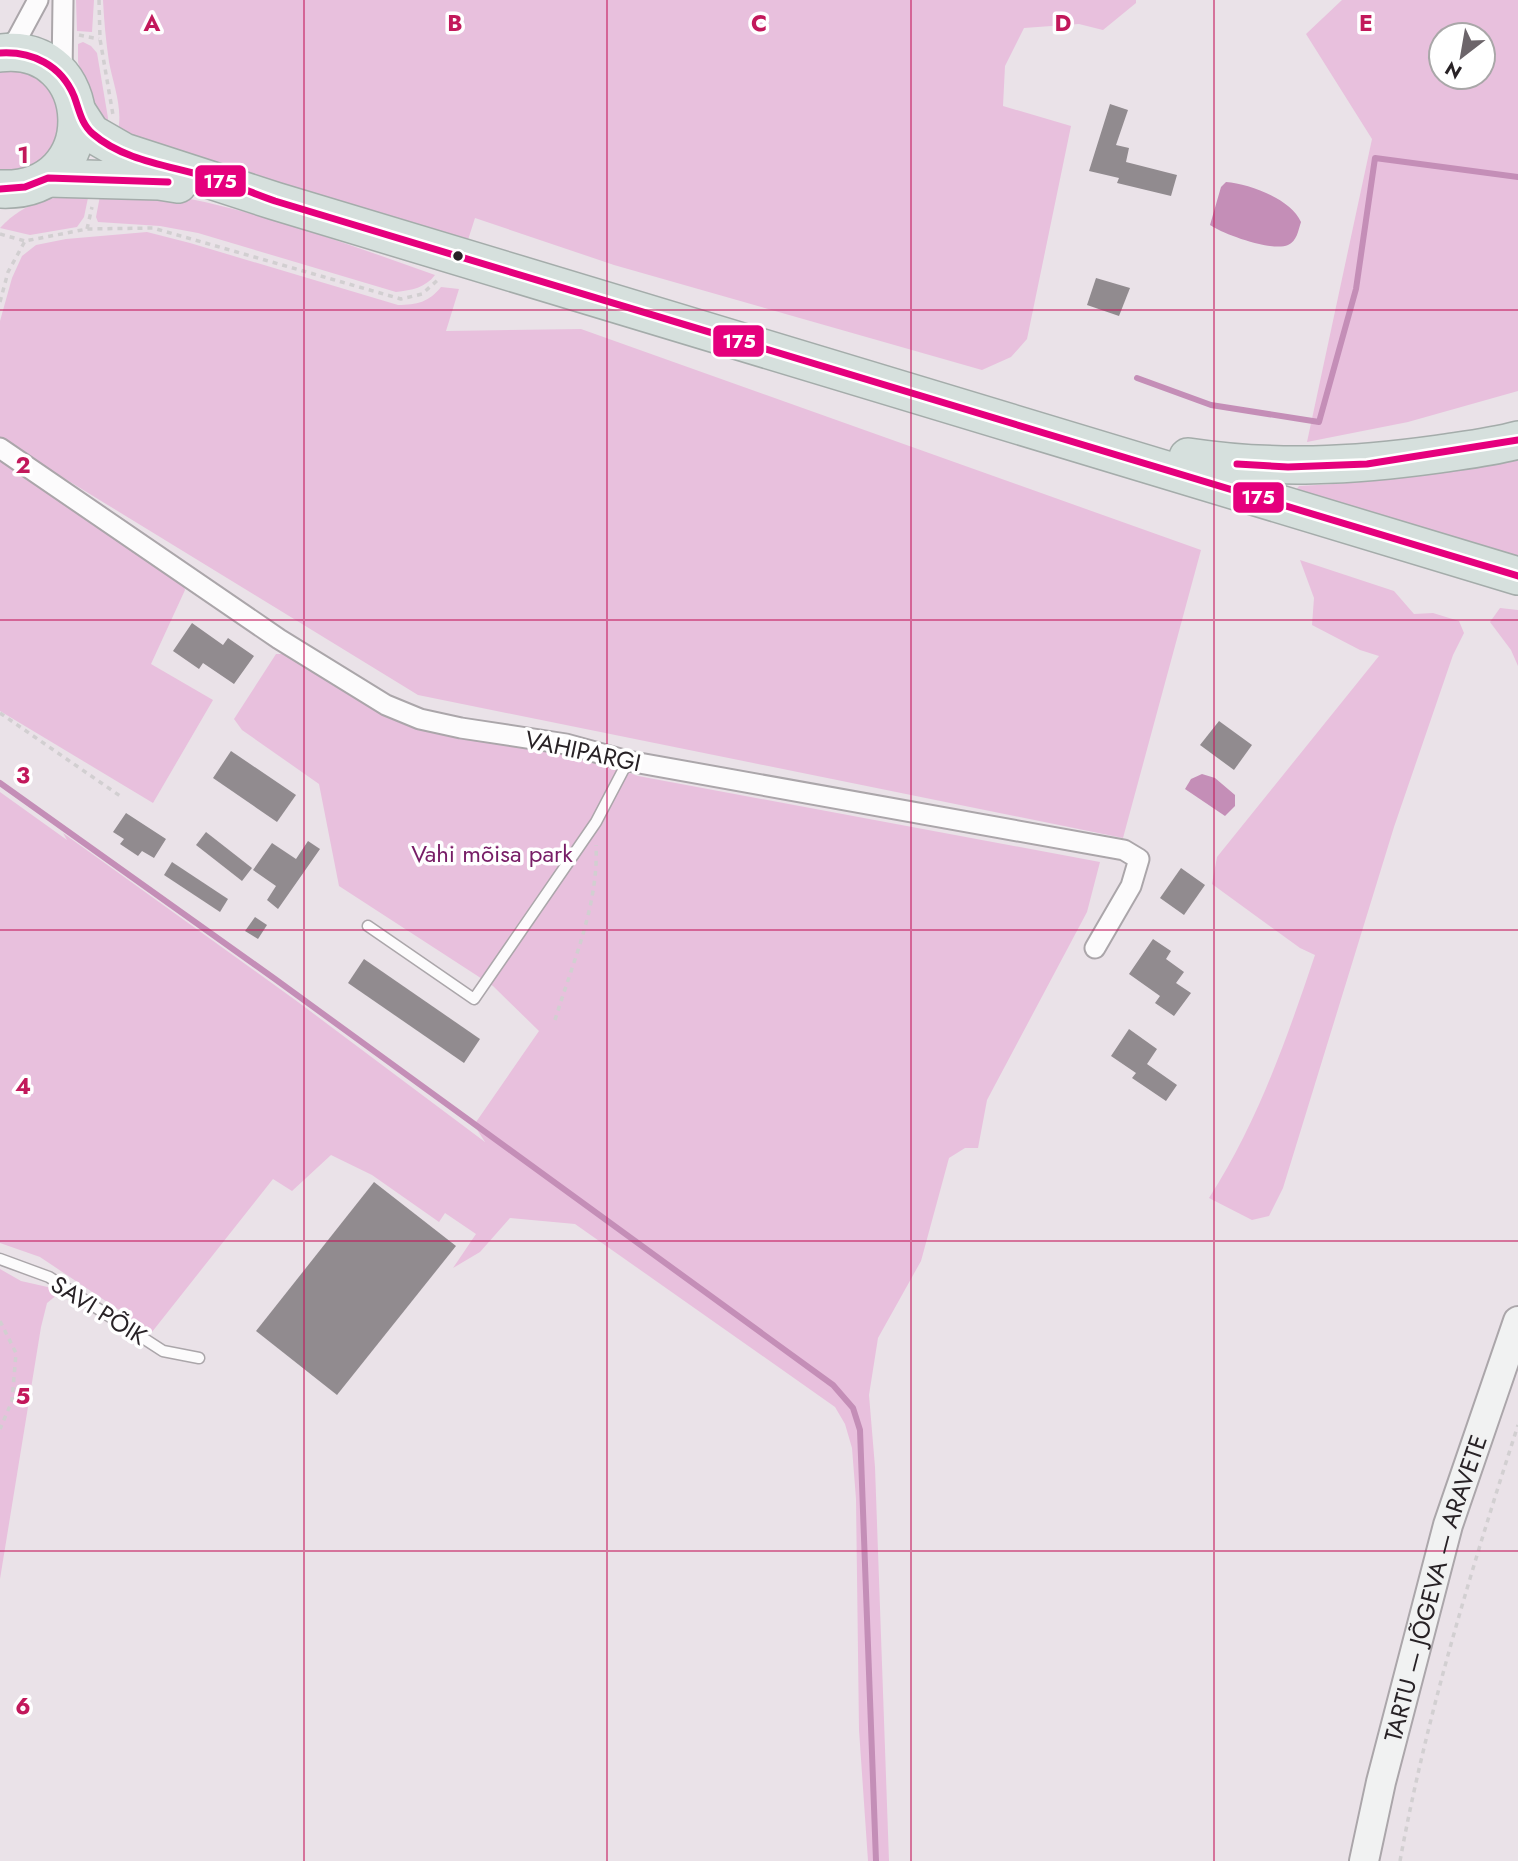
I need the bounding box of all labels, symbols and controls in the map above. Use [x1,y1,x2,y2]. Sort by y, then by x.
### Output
text: A [143,6,161,40]
text: B [447,6,463,40]
text: C [751,6,767,40]
text: D [1055,6,1072,40]
text: E [1359,6,1373,40]
north arrow [1427,21,1497,91]
text: N [1440,55,1467,86]
text: 1 [17,138,29,172]
line badge: 175 [194,164,247,198]
text: 175 [203,168,237,195]
unlabelled marker [451,249,465,263]
line badge: 175 [712,324,765,358]
text: 175 [722,328,756,355]
text: 2 [15,448,31,482]
line badge: 175 [1232,481,1285,514]
text: 175 [1241,484,1275,511]
street label: VAHIPARGI [522,722,644,780]
text: 3 [16,758,30,792]
park label: Vahi mõisa park [411,836,573,871]
text: 4 [15,1069,31,1103]
street label: SAVI PÕIK [44,1267,154,1353]
text: 5 [16,1379,30,1413]
street label: TARTU — JÕGEVA — ARAVETE [1375,1430,1495,1746]
text: 6 [15,1689,31,1723]

